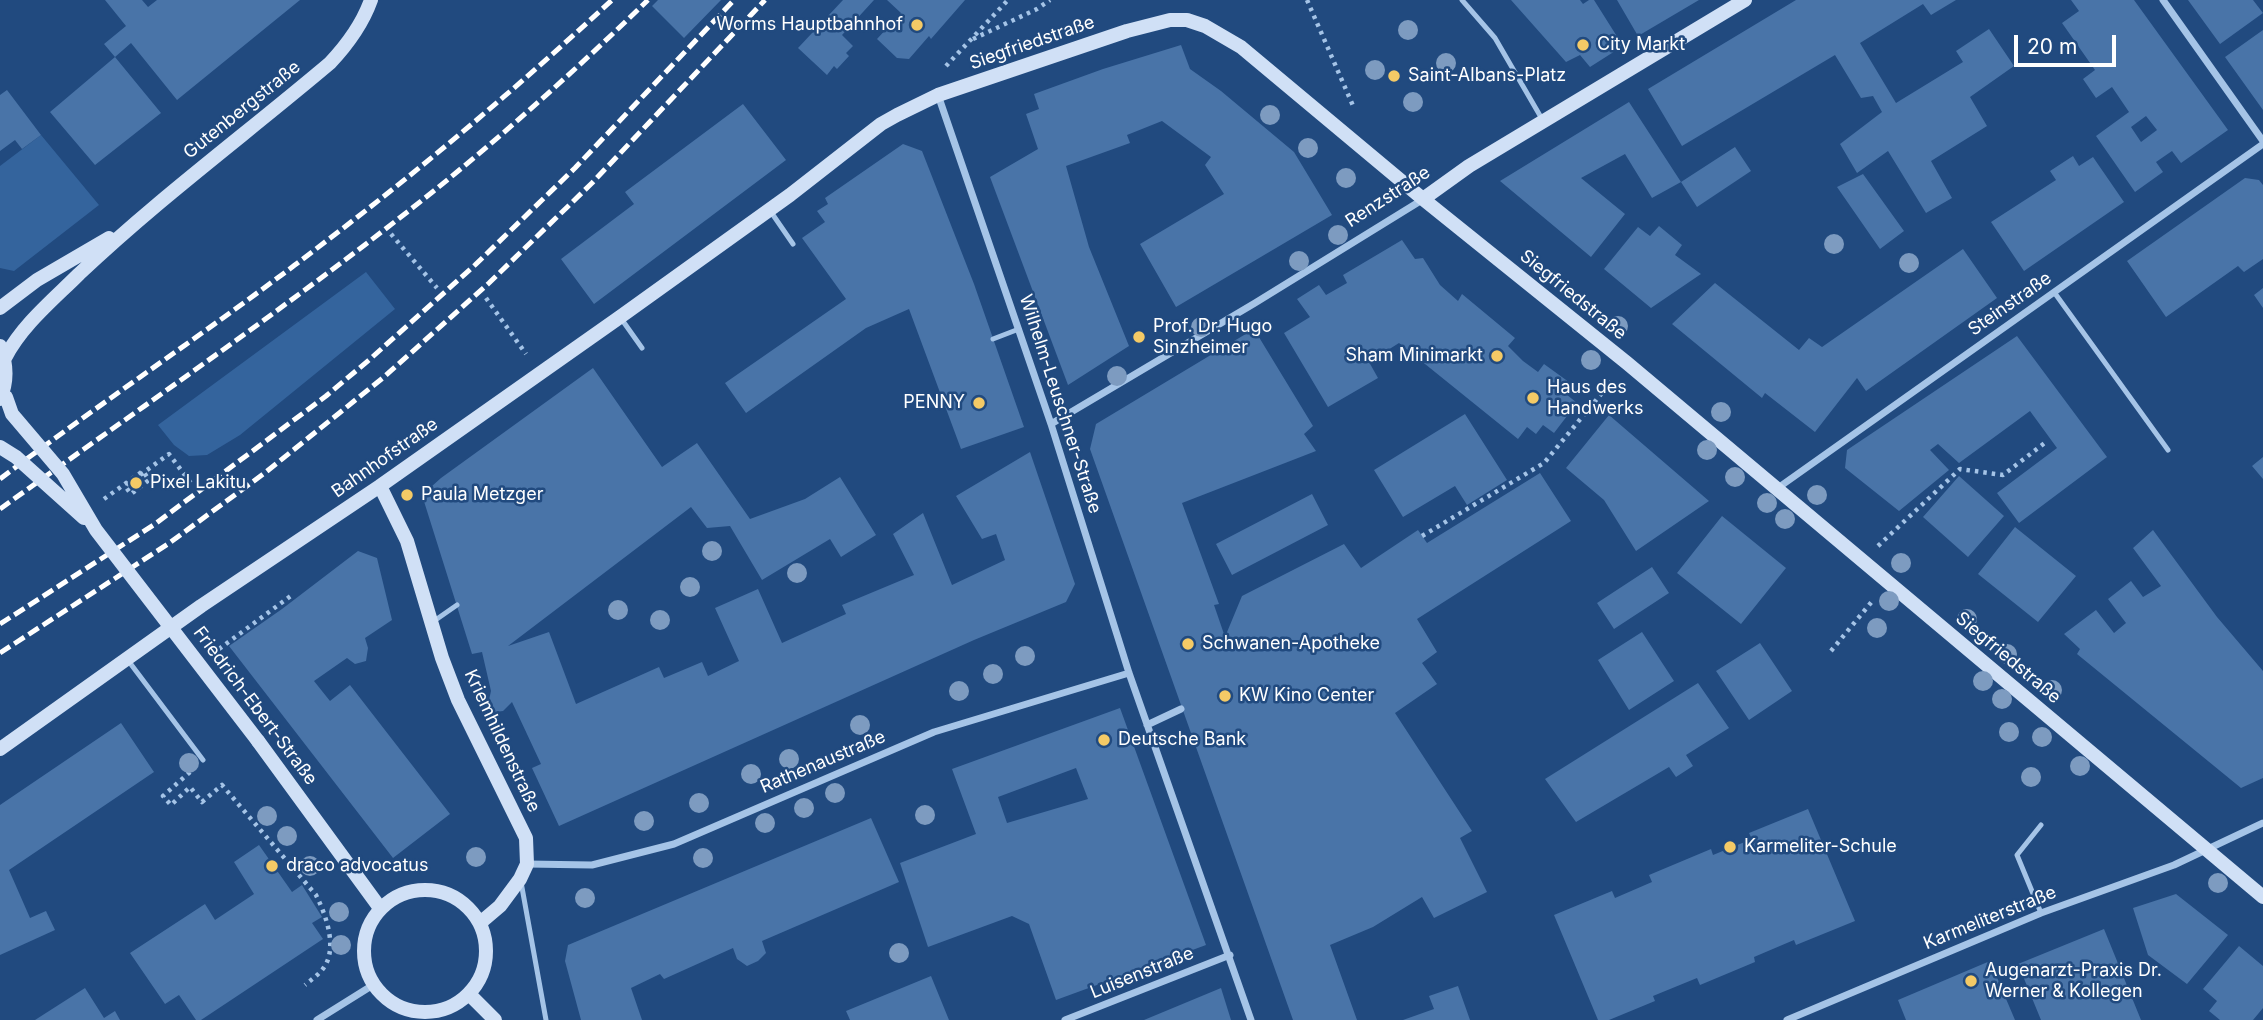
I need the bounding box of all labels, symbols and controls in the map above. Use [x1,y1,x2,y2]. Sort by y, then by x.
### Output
street label: Siegfriedstraße [967,11,1097,75]
place label: Worms Hauptbahnhof [716,14,903,36]
marker: Worms Hauptbahnhof [909,17,925,33]
scale bar [2018,21,2120,65]
place label: City Markt [1597,34,1685,56]
text: 20 m [2027,34,2077,59]
marker: City Markt [1575,37,1591,53]
street label: Gutenbergstraße [179,56,305,164]
place label: Saint-Albans-Platz [1408,65,1566,87]
marker: Saint-Albans-Platz [1386,68,1402,84]
street label: Renzstraße [1342,162,1434,232]
street label: Siegfriedstraße [1515,245,1631,345]
street label: Steinstraße [1964,267,2056,341]
street label: Wilhelm-Leuschner-Straße [1014,292,1106,516]
place label: Prof. Dr. Hugo Sinzheimer [1153,316,1272,358]
marker: Prof. Dr. Hugo Sinzheimer [1131,329,1147,345]
place label: Sham Minimarkt [1346,345,1483,367]
marker: Sham Minimarkt [1489,348,1505,364]
place label: Haus des Handwerks [1547,377,1643,420]
marker: Haus des Handwerks [1525,390,1541,406]
place label: PENNY [903,392,965,414]
marker: PENNY [971,395,987,411]
street label: Bahnhofstraße [328,413,442,503]
place label: Pixel Lakitu [150,472,246,494]
marker: Pixel Lakitu [128,475,144,491]
place label: Paula Metzger [421,484,543,506]
marker: Paula Metzger [399,487,415,503]
street label: Siegfriedstraße [1951,608,2065,708]
street label: Friedrich-Ebert-Straße [188,623,322,789]
place label: Schwanen-Apotheke [1202,633,1380,655]
marker: Schwanen-Apotheke [1180,636,1196,652]
street label: Kriemhildenstraße [459,666,545,816]
place label: KW Kino Center [1239,685,1374,707]
marker: KW Kino Center [1217,688,1233,704]
street label: Rathenaustraße [757,726,889,798]
place label: Deutsche Bank [1118,729,1246,751]
marker: Deutsche Bank [1096,732,1112,748]
place label: Karmeliter-Schule [1744,836,1897,858]
marker: Karmeliter-Schule [1722,839,1738,855]
place label: draco advocatus [286,855,428,877]
marker: draco advocatus [264,858,280,874]
street label: Karmeliterstraße [1921,882,2059,954]
street label: Luisenstraße [1087,942,1197,1004]
place label: Augenarzt-Praxis Dr. Werner & Kollegen [1985,960,2162,1002]
marker: Augenarzt-Praxis Dr. Werner & Kollegen [1963,973,1979,989]

